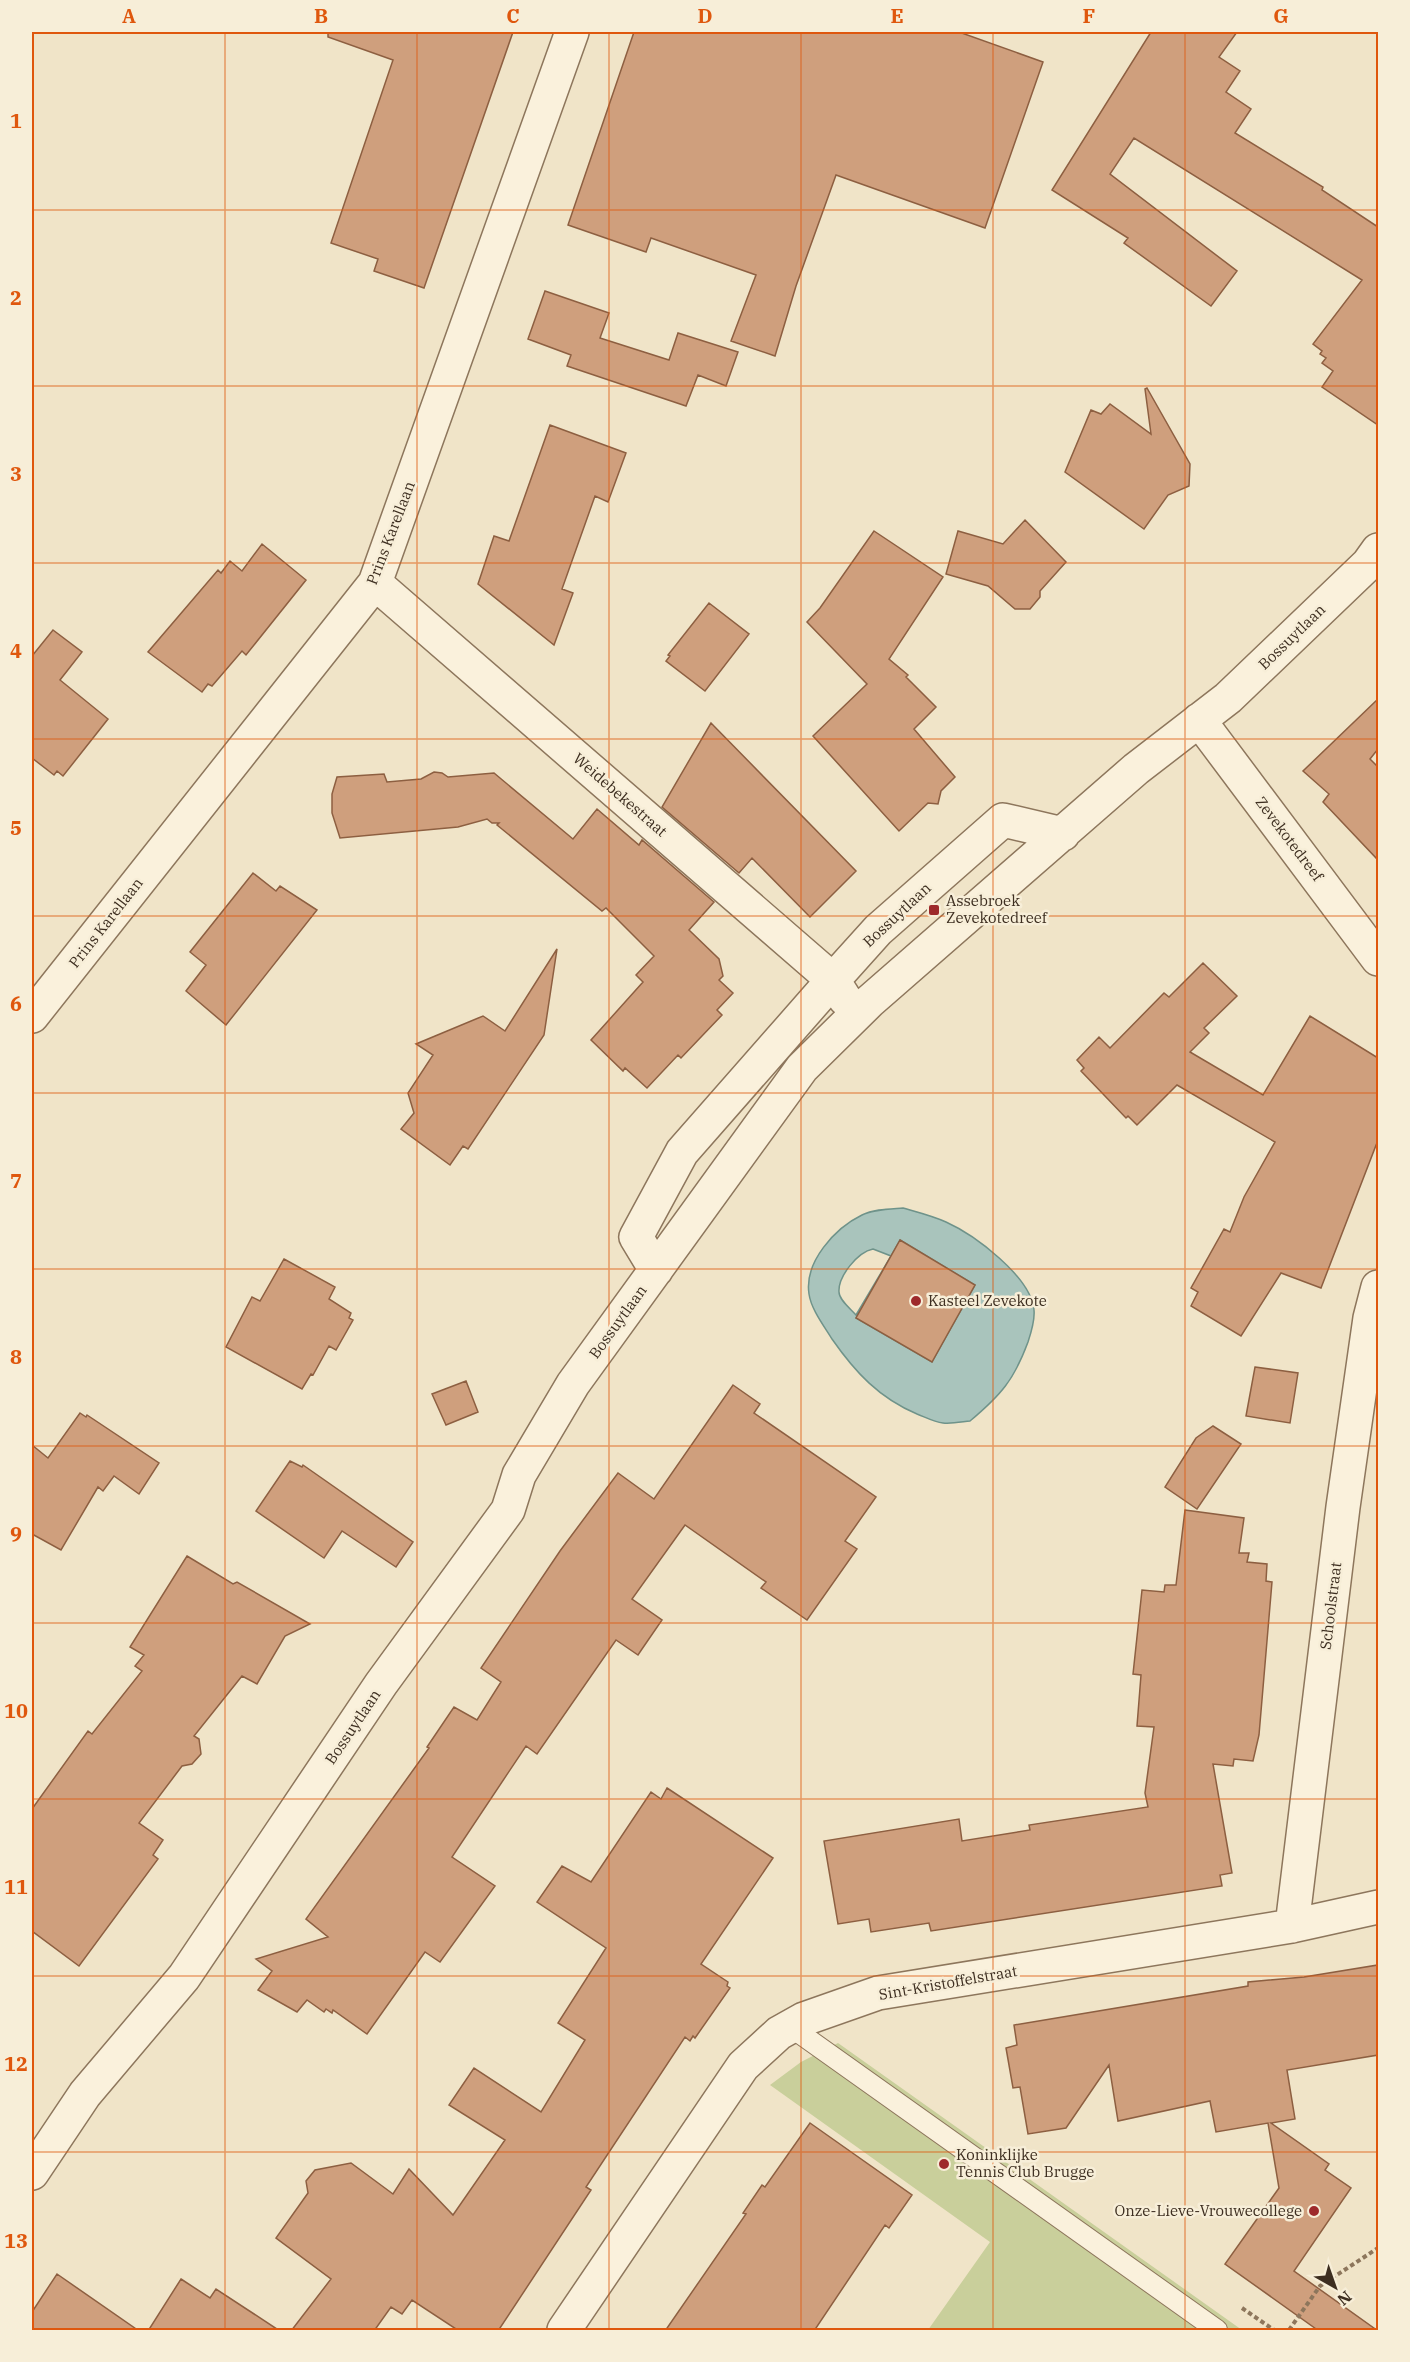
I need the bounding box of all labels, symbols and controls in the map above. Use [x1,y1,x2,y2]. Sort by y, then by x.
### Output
text: A [122,2,136,29]
text: B [314,2,328,29]
text: C [506,2,520,29]
text: D [697,2,713,29]
text: E [890,2,904,29]
text: F [1083,2,1095,29]
text: G [1273,2,1289,29]
text: 1 [10,107,22,134]
text: 2 [10,284,22,311]
text: 3 [10,460,22,487]
street label: Prins Karellaan [362,478,419,587]
street label: Bossuytlaan [1254,600,1330,673]
text: 4 [10,637,22,664]
street label: Weidebekestraat [569,749,671,841]
street label: Zevekotedreef [1251,793,1328,885]
text: 5 [10,814,22,841]
street label: Prins Karellaan [65,873,147,972]
street label: Bossuytlaan [859,878,935,951]
place label: Assebroek Zevekotedreef [946,891,1048,927]
marker: Assebroek Zevekotedreef [927,903,941,917]
text: 6 [10,990,22,1017]
text: 7 [10,1167,22,1194]
street label: Bossuytlaan [585,1281,651,1362]
place label: Kasteel Zevekote [928,1291,1047,1310]
marker: Kasteel Zevekote [909,1294,923,1308]
text: 8 [10,1343,22,1370]
text: 9 [10,1520,22,1547]
street label: Schoolstraat [1316,1561,1345,1651]
street label: Bossuytlaan [321,1685,385,1768]
text: 10 [4,1697,28,1724]
text: 11 [4,1873,28,1900]
street label: Sint-Kristoffelstraat [877,1961,1019,2004]
text: 12 [4,2050,28,2077]
place label: Koninklijke Tennis Club Brugge [956,2145,1094,2181]
marker: Koninklijke Tennis Club Brugge [937,2157,951,2171]
place label: Onze-Lieve-Vrouwecollege [1115,2201,1302,2220]
marker: Onze-Lieve-Vrouwecollege [1307,2204,1321,2218]
text: 13 [4,2227,28,2254]
north arrow [1305,2257,1365,2317]
text: N [1333,2287,1356,2310]

